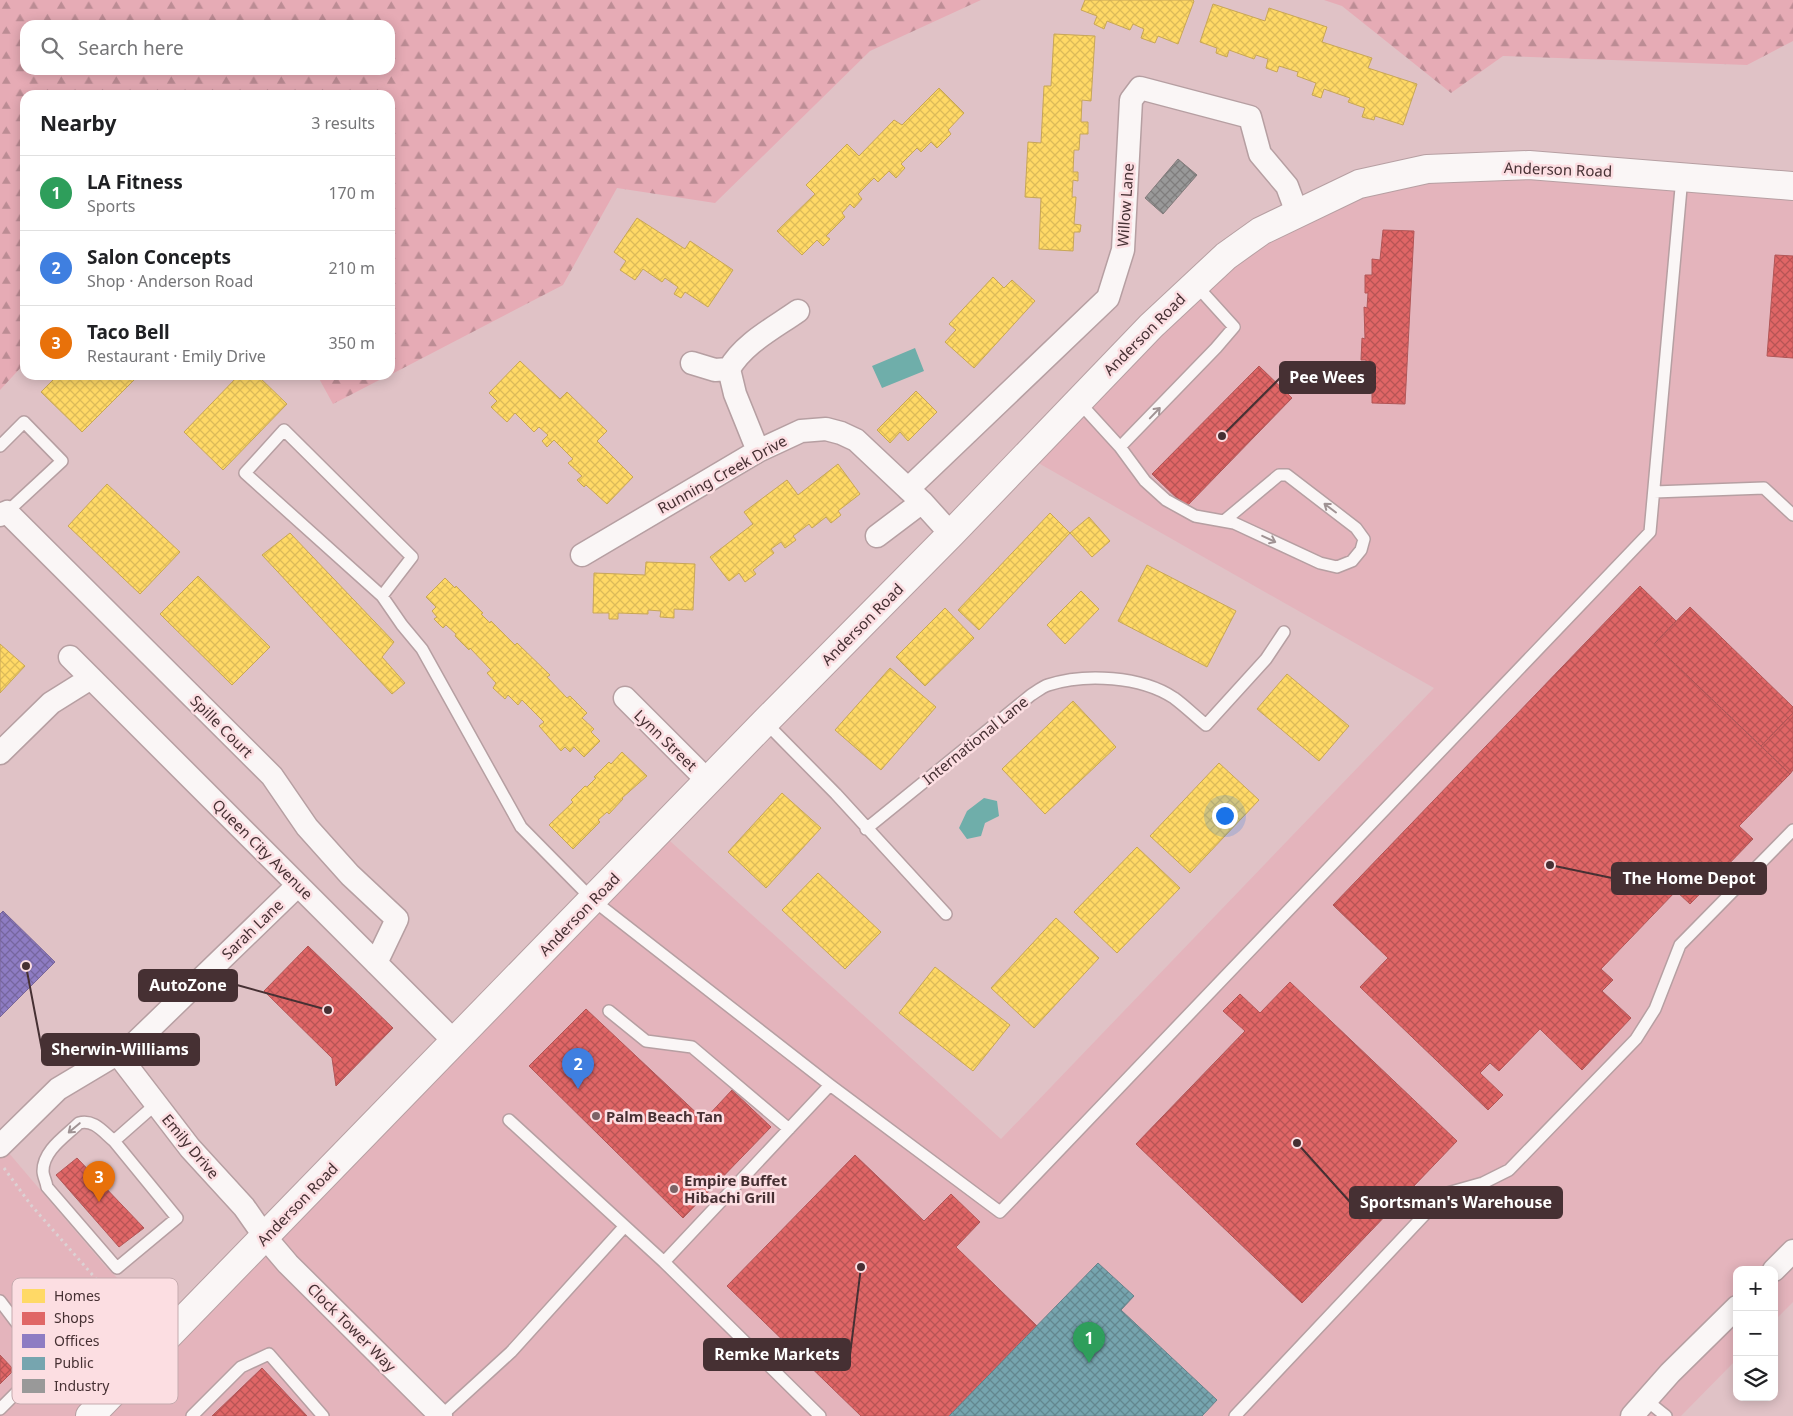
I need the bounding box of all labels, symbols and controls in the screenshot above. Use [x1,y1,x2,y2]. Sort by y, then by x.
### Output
search box [20,20,395,75]
icon: search [38,34,66,62]
text: Search here [78,35,184,61]
text: Nearby [40,109,116,137]
text: 3 results [311,112,375,134]
street label: Anderson Road [1504,157,1612,181]
street label: Willow Lane [1112,162,1138,248]
text: LA Fitness [87,169,183,195]
text: 1 [51,182,61,204]
text: 170 m [328,182,375,204]
text: Sports [87,195,135,217]
text: Salon Concepts [87,244,231,270]
text: 2 [51,257,61,279]
text: 210 m [328,257,375,279]
text: Shop · Anderson Road [87,270,253,292]
street label: Anderson Road [1099,289,1189,379]
text: Taco Bell [87,319,170,345]
text: 3 [51,332,61,354]
text: 350 m [328,332,375,354]
text: Restaurant · Emily Drive [87,345,266,367]
callout: Pee Wees [1280,362,1375,393]
text: Pee Wees [1289,366,1365,388]
one-way arrow [1149,407,1161,419]
street label: Running Creek Drive [654,430,790,518]
one-way arrow [1323,503,1337,513]
one-way arrow [1261,535,1276,544]
street label: Anderson Road [817,579,907,669]
street label: Spille Court [186,690,258,762]
street label: International Lane [918,691,1032,789]
street label: Lynn Street [630,705,702,775]
street label: Queen City Avenue [209,795,317,903]
your location [1212,803,1238,829]
callout: The Home Depot [1612,863,1766,894]
text: The Home Depot [1622,867,1756,889]
street label: Anderson Road [534,868,624,960]
street label: Sarah Lane [217,895,287,963]
callout: AutoZone [139,970,237,1001]
text: AutoZone [149,974,227,996]
callout: Sherwin-Williams [42,1034,199,1065]
text: Sherwin-Williams [51,1038,189,1060]
pin: 2 [562,1048,594,1089]
place label: Palm Beach Tan [606,1106,723,1126]
street label: Emily Drive [158,1109,224,1183]
marker: Palm Beach Tan [590,1110,602,1122]
one-way arrow [68,1123,81,1134]
street label: Anderson Road [252,1158,342,1250]
pin: 3 [83,1161,115,1202]
place label: Empire Buffet Hibachi Grill [684,1170,788,1207]
marker: Empire Buffet Hibachi Grill [668,1183,680,1195]
callout: Sportsman's Warehouse [1350,1187,1562,1218]
text: Sportsman's Warehouse [1360,1191,1552,1213]
map controls [1733,1266,1778,1401]
button: + [1733,1266,1778,1311]
legend [12,1278,178,1404]
street label: Clock Tower Way [303,1278,401,1376]
text: Homes [54,1286,101,1305]
text: Shops [54,1308,94,1327]
button: − [1733,1311,1778,1356]
pin: 1 [1073,1322,1105,1363]
text: Offices [54,1331,100,1350]
callout: Remke Markets [704,1339,850,1370]
text: Remke Markets [714,1343,840,1365]
text: Public [54,1353,94,1372]
button: layers [1733,1356,1778,1401]
text: Industry [54,1376,110,1395]

